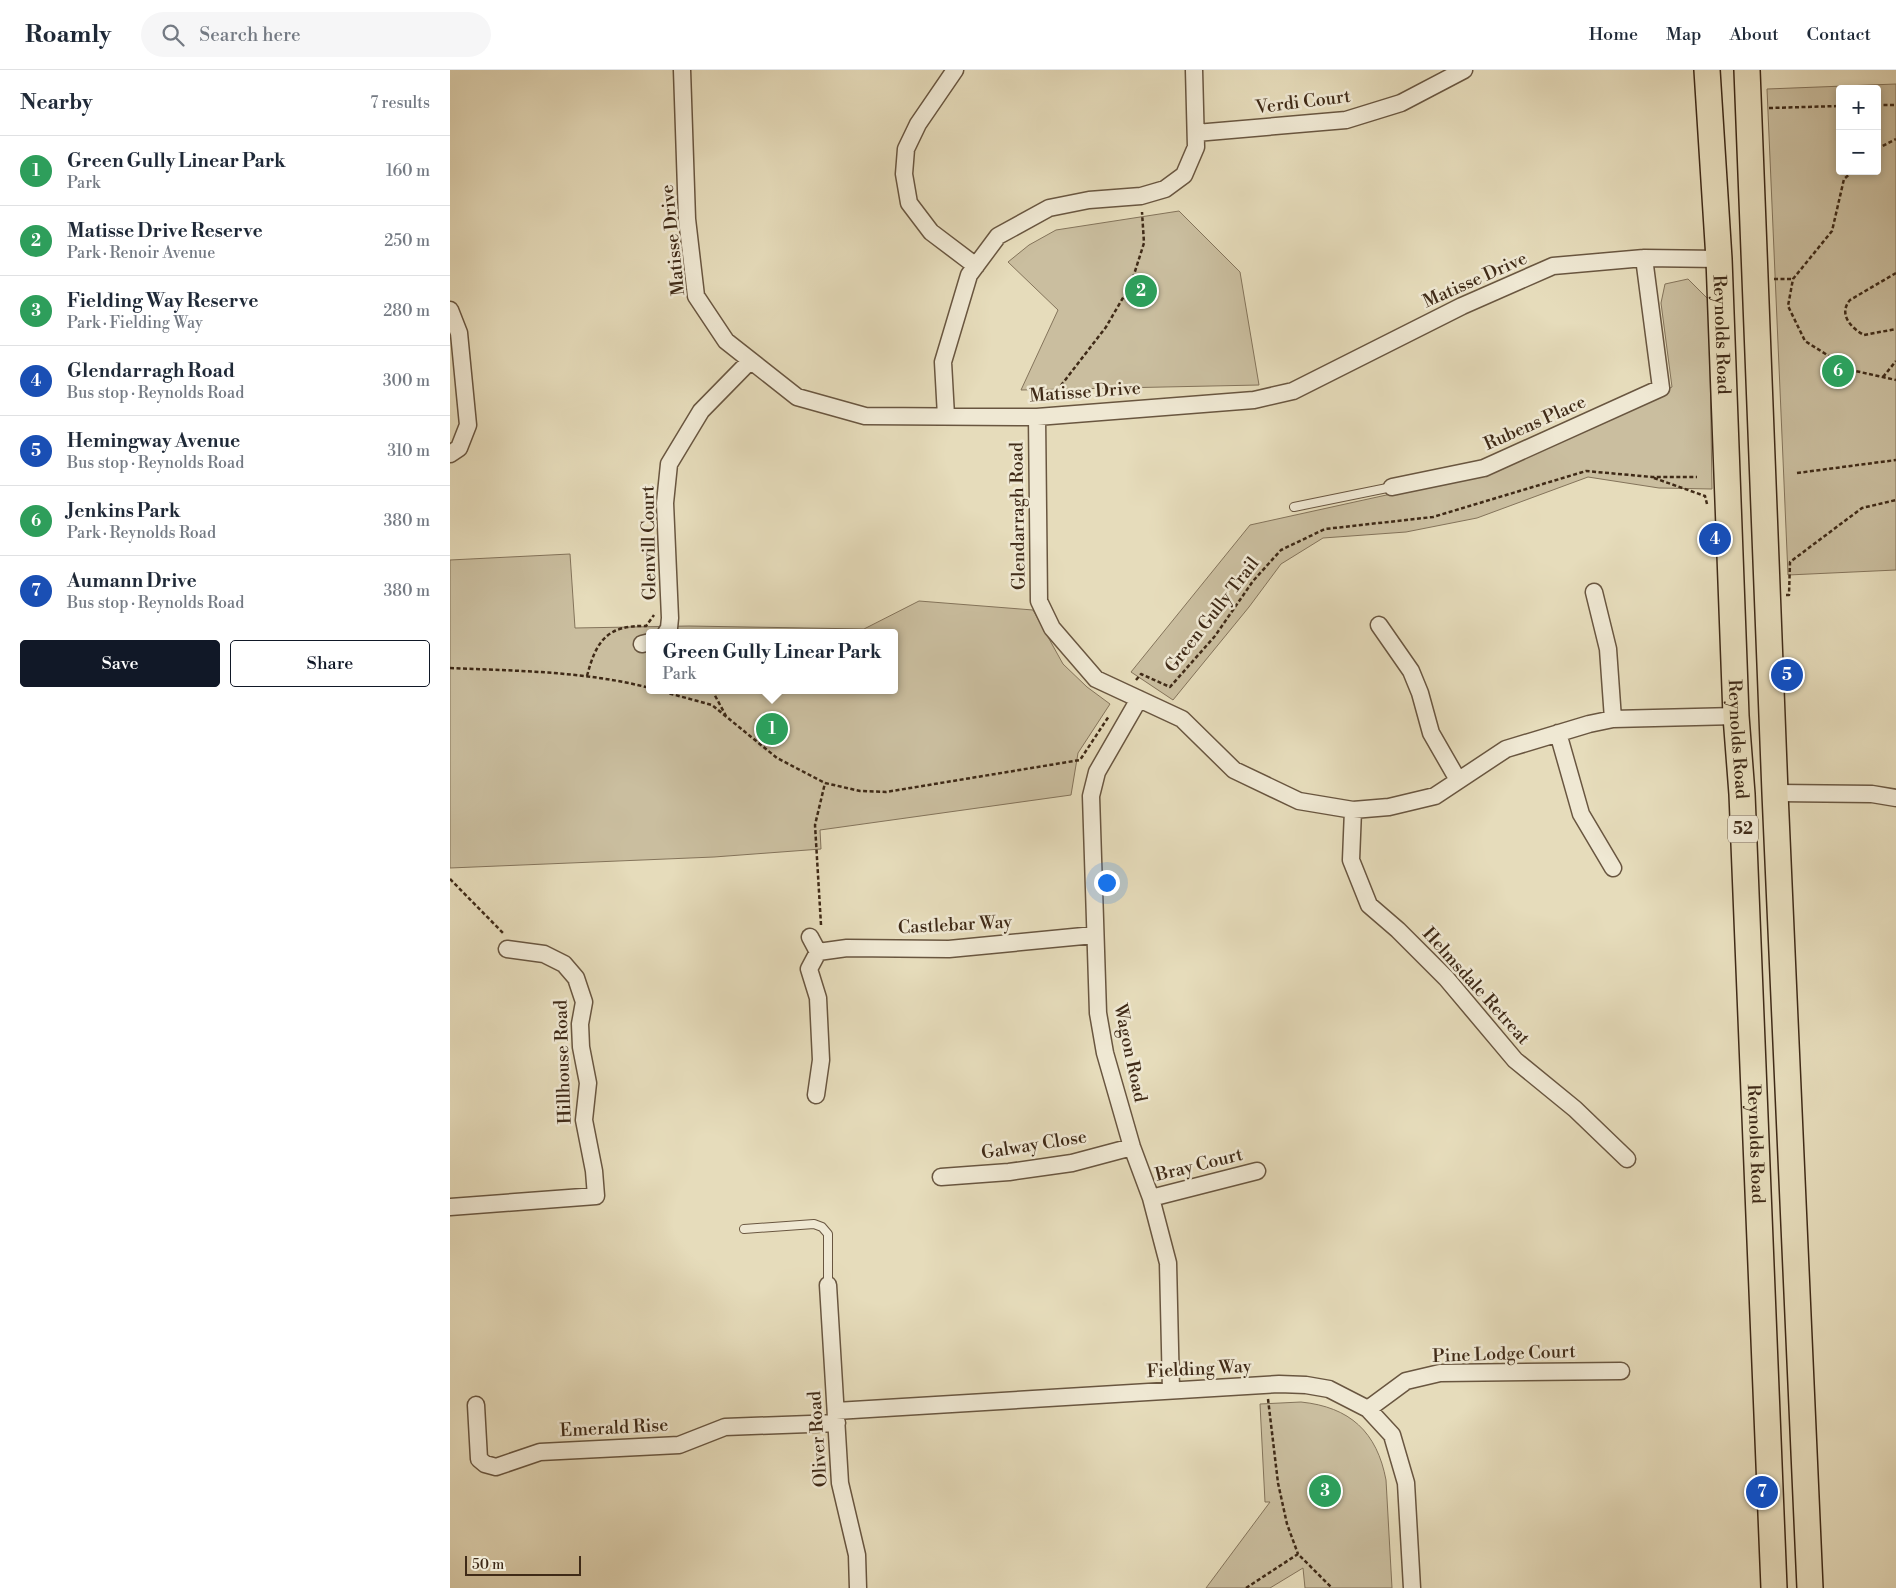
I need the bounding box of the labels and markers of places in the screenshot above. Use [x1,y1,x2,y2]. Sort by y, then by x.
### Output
pin: 2 [1125,272,1157,310]
pin: 6 [1822,352,1854,390]
pin: 4 [1699,520,1731,558]
pin: 5 [1771,656,1803,694]
pin: 1 [756,710,788,748]
pin: 3 [1309,1472,1341,1510]
pin: 7 [1746,1473,1778,1511]

